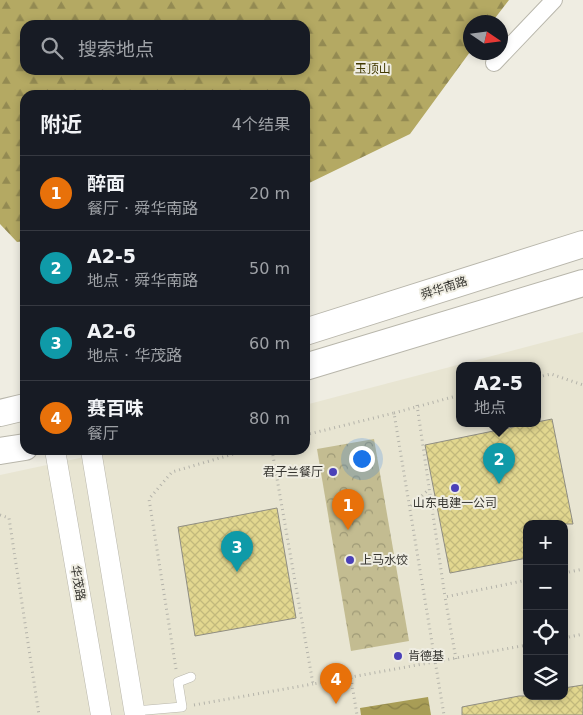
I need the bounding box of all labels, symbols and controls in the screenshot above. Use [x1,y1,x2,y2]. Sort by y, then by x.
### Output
north arrow [463,15,508,60]
search box [20,20,310,75]
icon: search [38,34,66,62]
text: 搜索地点 [78,38,154,60]
park label: 玉顶山 [355,62,391,76]
text: 附近 [40,113,82,137]
text: 4个结果 [232,115,290,134]
text: 醉面 [87,172,125,194]
text: 1 [50,184,62,203]
text: 20 m [249,184,290,203]
text: 餐厅 · 舜华南路 [87,199,198,218]
text: A2-5 [87,245,136,267]
text: 2 [50,259,62,278]
text: 50 m [249,259,290,278]
text: 地点 · 舜华南路 [87,271,198,290]
street label: 舜华南路 [419,274,469,302]
text: A2-6 [87,320,136,342]
text: 3 [50,334,62,353]
text: 60 m [249,334,290,353]
text: 地点 · 华茂路 [87,346,182,365]
popup [456,362,541,427]
text: A2-5 [474,372,523,394]
text: 赛百味 [87,397,144,419]
text: 地点 [474,398,506,417]
text: 4 [50,409,62,428]
text: 80 m [249,409,290,428]
text: 餐厅 [87,424,119,443]
pin: 2 [483,443,515,484]
your location [349,446,375,472]
place label: 君子兰餐厅 [263,465,323,479]
marker: 君子兰餐厅 [327,466,339,478]
marker: 山东电建一公司 [449,482,461,494]
pin: 1 [332,489,364,530]
place label: 山东电建一公司 [413,496,497,510]
map controls [523,520,568,700]
button: + [523,520,568,565]
pin: 3 [221,531,253,572]
place label: 上马水饺 [360,553,408,567]
marker: 上马水饺 [344,554,356,566]
street label: 华茂路 [68,564,88,602]
button: − [523,565,568,610]
button: locate [523,610,568,655]
place label: 肯德基 [408,649,444,663]
marker: 肯德基 [392,650,404,662]
button: layers [523,655,568,700]
pin: 4 [320,663,352,704]

